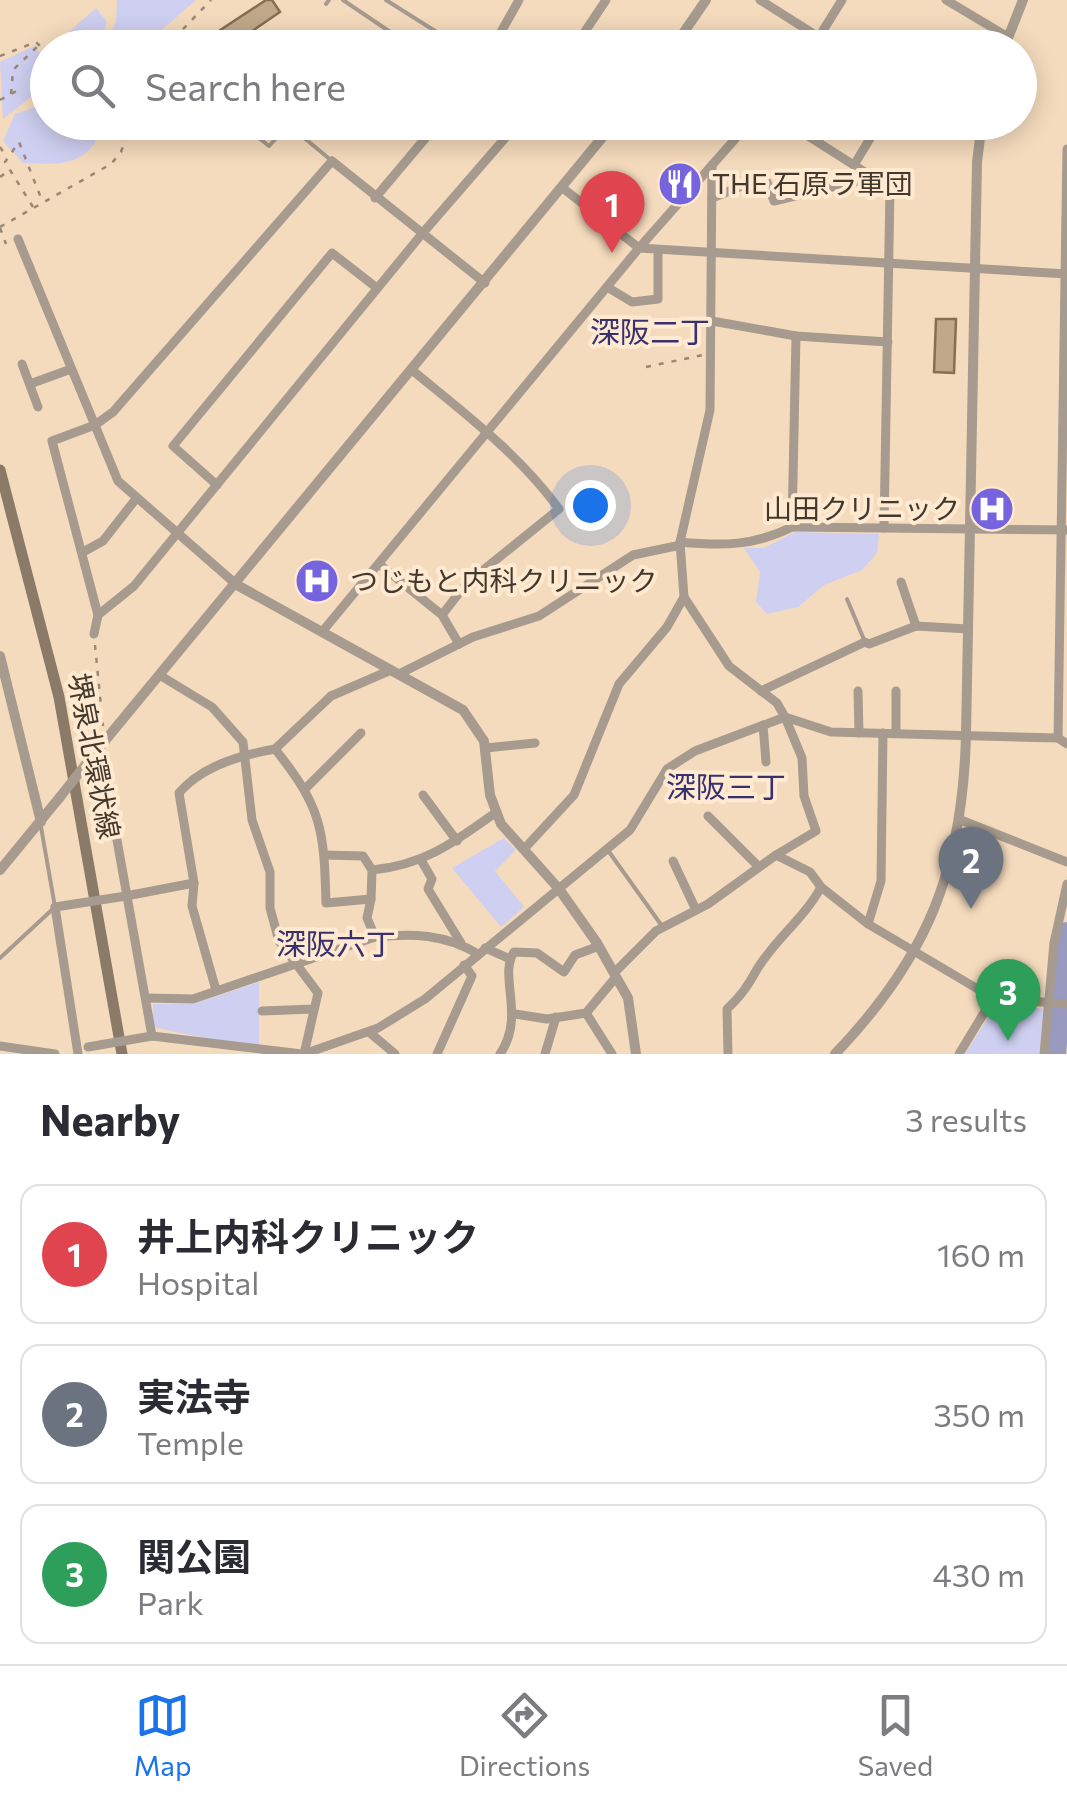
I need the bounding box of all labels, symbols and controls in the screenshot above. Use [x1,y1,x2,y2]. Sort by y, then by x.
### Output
search box [30,30,1037,140]
icon: search [65,58,120,113]
text: Search here [145,62,346,109]
restaurant icon: THE 石原ラ軍団 [657,161,703,207]
place label: THE 石原ラ軍団 [712,166,913,200]
pin: 1 [580,170,644,253]
district label: 深阪二丁 [590,312,710,349]
your location [565,480,616,531]
hospital icon: 山田クリニック [969,486,1015,532]
place label: 山田クリニック [764,491,960,525]
hospital icon: つじもと内科クリニック [294,558,340,604]
place label: つじもと内科クリニック [350,563,657,597]
street label: 堺泉北環状線 [62,670,128,842]
district label: 深阪三丁 [666,767,786,804]
pin: 2 [938,826,1004,909]
district label: 深阪六丁 [276,924,396,961]
pin: 3 [976,958,1040,1041]
text: Nearby [40,1093,180,1145]
text: 3 results [905,1099,1027,1139]
text: 井上内科クリニック [137,1212,479,1259]
text: 1 [67,1234,82,1274]
text: 160 m [937,1234,1025,1274]
text: Hospital [137,1262,259,1302]
text: 実法寺 [137,1372,251,1419]
text: 2 [65,1394,84,1434]
text: 350 m [933,1394,1025,1434]
text: Temple [137,1422,244,1462]
text: 関公園 [137,1532,251,1579]
text: 3 [65,1554,84,1594]
text: 430 m [933,1554,1025,1594]
text: Park [137,1582,204,1622]
tab: Map [134,1688,191,1782]
tab: Directions [459,1688,590,1782]
tab: Saved [858,1688,933,1782]

